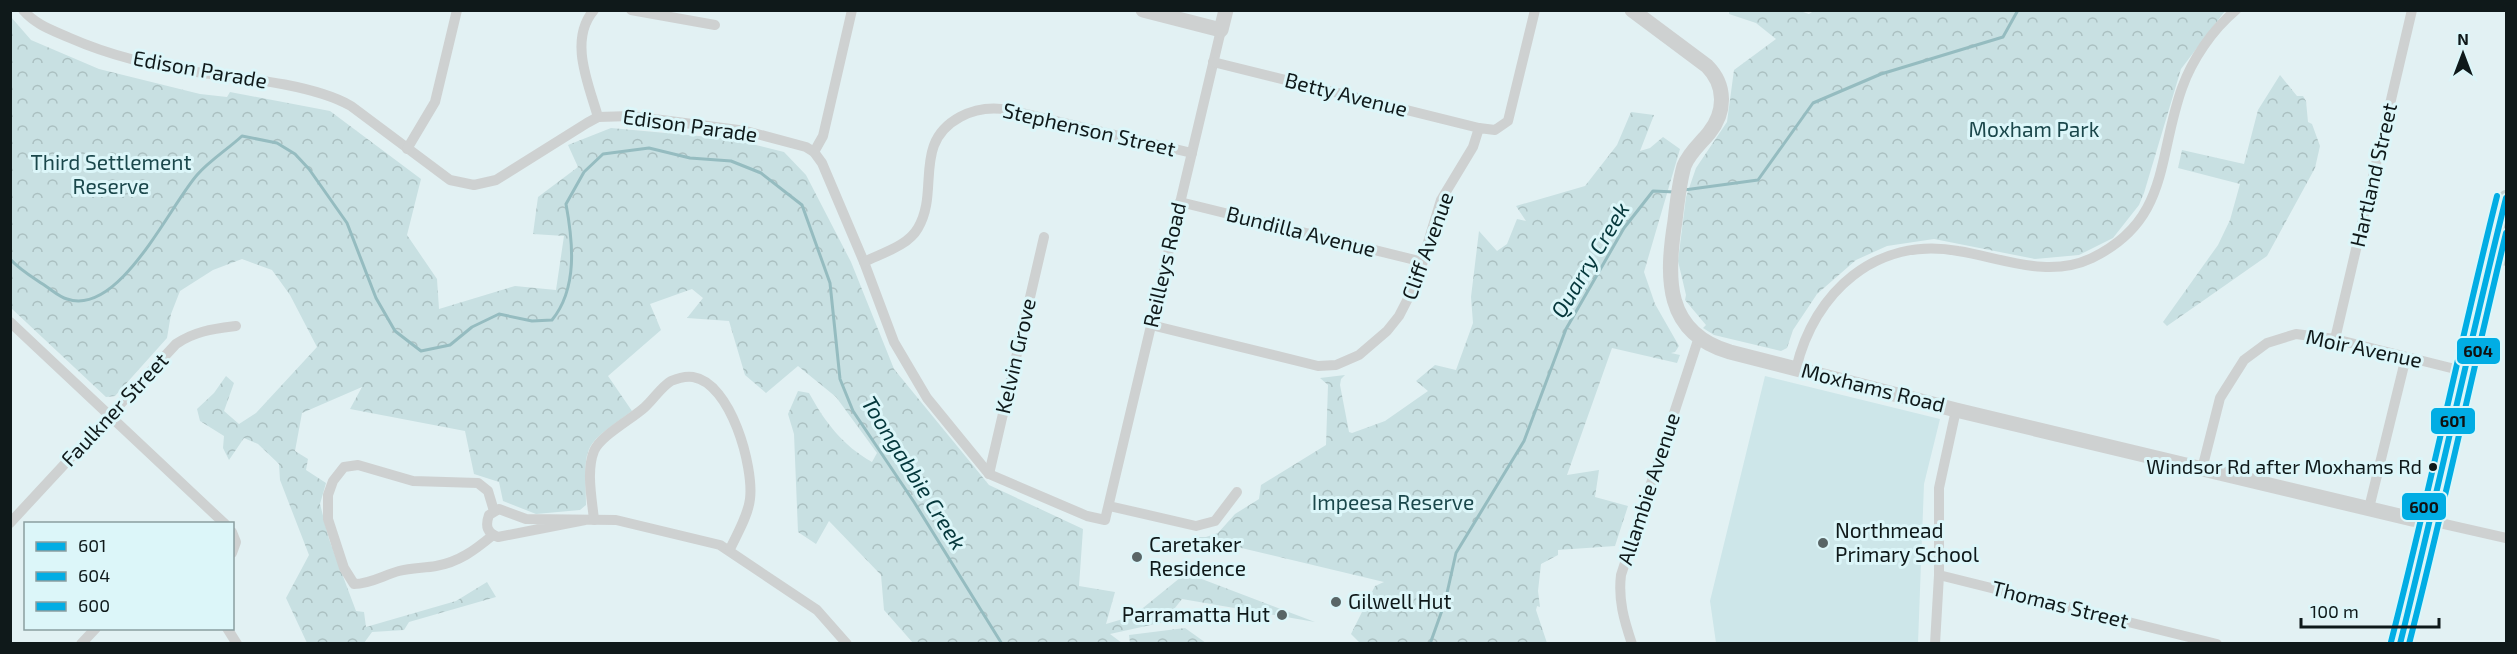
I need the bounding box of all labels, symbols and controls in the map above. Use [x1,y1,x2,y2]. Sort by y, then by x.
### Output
north arrow [2433,24,2493,84]
text: N [2457,29,2469,48]
street label: Edison Parade [131,44,269,93]
street label: Betty Avenue [1282,66,1410,121]
street label: Stephenson Street [1000,96,1178,161]
street label: Hartland Street [2344,100,2401,249]
street label: Edison Parade [621,103,759,146]
park label: Moxham Park [1969,116,2100,141]
park label: Third Settlement Reserve [31,149,192,198]
street label: Cliff Avenue [1396,188,1458,303]
water label: Quarry Creek [1545,197,1635,322]
street label: Reilleys Road [1137,200,1190,330]
street label: Bundilla Avenue [1224,200,1379,261]
street label: Kelvin Grove [989,295,1040,416]
street label: Moir Avenue [2304,323,2425,372]
line badge: 604 [2456,337,2501,365]
text: 604 [2463,341,2493,360]
street label: Faulkner Street [55,347,173,471]
street label: Moxhams Road [1799,357,1948,416]
water label: Toongabbie Creek [857,391,973,554]
line badge: 601 [2430,407,2476,435]
street label: Allambie Avenue [1611,409,1684,568]
text: 601 [2440,411,2466,430]
place label: Windsor Rd after Moxhams Rd [2146,454,2422,478]
marker: Windsor Rd after Moxhams Rd [2427,461,2439,473]
park label: Impeesa Reserve [1312,489,1474,514]
line badge: 600 [2401,492,2447,521]
text: 600 [2409,497,2439,516]
place label: Northmead Primary School [1835,517,1980,566]
legend [24,522,234,630]
place label: Caretaker Residence [1149,531,1246,580]
text: 601 [78,534,106,556]
marker: Northmead Primary School [1816,536,1830,550]
marker: Caretaker Residence [1130,550,1144,564]
text: 604 [78,564,110,586]
street label: Thomas Street [1989,574,2131,633]
place label: Gilwell Hut [1348,588,1452,613]
scale bar [2301,591,2439,629]
text: 600 [78,594,110,616]
marker: Gilwell Hut [1329,595,1343,609]
text: 100 m [2310,600,2359,622]
place label: Parramatta Hut [1122,601,1270,626]
marker: Parramatta Hut [1275,608,1289,622]

